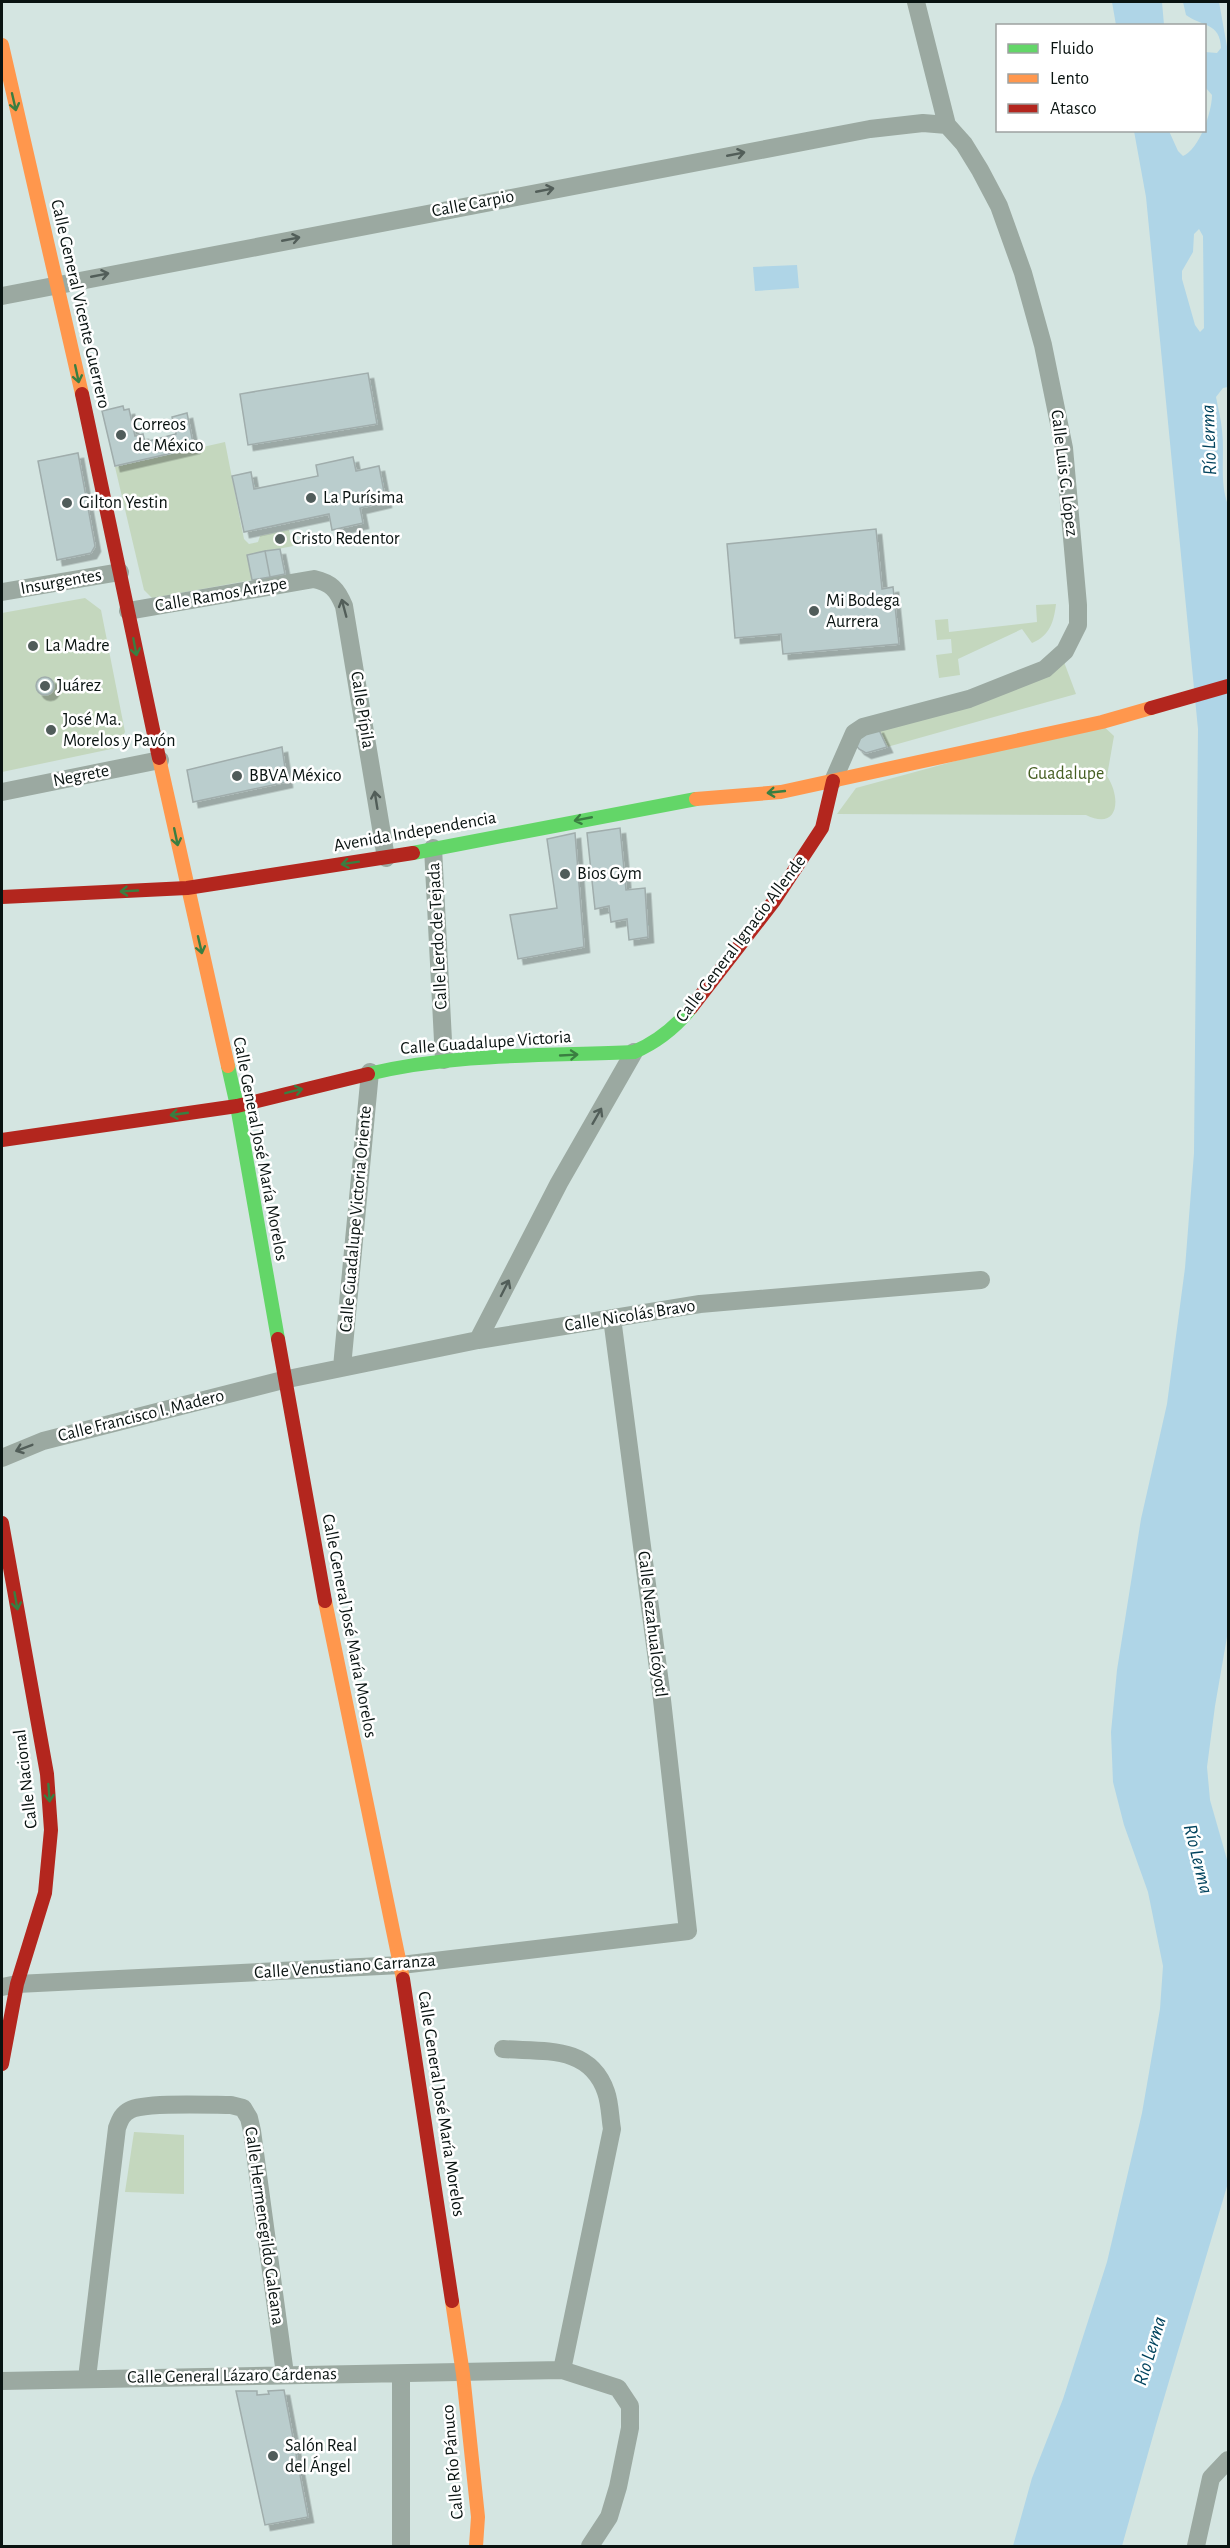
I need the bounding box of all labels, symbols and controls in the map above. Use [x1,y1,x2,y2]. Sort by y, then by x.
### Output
legend [996,24,1206,132]
text: Fluido [1050,40,1094,58]
text: Lento [1050,70,1089,88]
one-way arrow [9,92,21,111]
text: Atasco [1050,100,1097,118]
one-way arrow [726,148,746,159]
one-way arrow [535,185,554,196]
street label: Calle Carpio [430,187,516,221]
street label: Calle General Vicente Guerrero [47,198,113,410]
one-way arrow [281,233,301,244]
one-way arrow [90,269,109,280]
one-way arrow [72,364,84,383]
water label: Río Lerma [1198,404,1220,476]
street label: Calle Luis G. López [1047,409,1081,537]
place label: Correos de México [133,416,204,455]
marker: Correos de México [114,428,128,442]
place label: La Purísima [323,489,404,507]
marker: La Purísima [304,491,318,505]
place label: Gilton Yestin [79,494,168,512]
marker: Gilton Yestin [60,496,74,510]
place label: Cristo Redentor [292,530,400,548]
marker: Cristo Redentor [273,532,287,546]
street label: Insurgentes [19,566,103,598]
street label: Calle Ramos Arizpe [154,575,288,615]
place label: Mi Bodega Aurrera [826,592,900,631]
one-way arrow [337,599,349,618]
marker: Mi Bodega Aurrera [807,604,821,618]
one-way arrow [130,636,141,656]
place label: La Madre [45,637,110,655]
marker: La Madre [26,639,40,653]
street label: Calle Pípila [347,670,377,750]
place label: Juárez [57,677,101,695]
marker: Juárez [38,679,52,693]
place label: José Ma. Morelos y Pavón [63,711,175,750]
marker: José Ma. Morelos y Pavón [44,723,58,737]
street label: Negrete [51,762,111,790]
park label: Guadalupe [1028,765,1104,783]
place label: BBVA México [249,767,342,785]
marker: BBVA México [230,769,244,783]
one-way arrow [766,787,786,798]
one-way arrow [371,791,382,811]
street label: Avenida Independencia [332,809,498,855]
one-way arrow [574,814,593,825]
one-way arrow [171,827,182,846]
street label: Calle General Ignacio Allende [672,852,810,1026]
one-way arrow [341,858,360,869]
street label: Calle Lerdo de Tejada [425,862,451,1010]
place label: Bios Gym [577,865,642,883]
marker: Bios Gym [558,867,572,881]
one-way arrow [119,886,139,897]
one-way arrow [195,935,207,954]
street label: Calle Guadalupe Victoria [400,1028,572,1058]
street label: Calle General José María Morelos [229,1036,291,1262]
one-way arrow [559,1049,579,1060]
one-way arrow [284,1085,303,1097]
street label: Calle Guadalupe Victoria Oriente [337,1105,375,1333]
one-way arrow [592,1108,604,1125]
one-way arrow [170,1109,189,1120]
one-way arrow [500,1279,511,1297]
street label: Calle Nicolás Bravo [563,1297,697,1335]
street label: Calle Francisco I. Madero [56,1387,226,1445]
one-way arrow [15,1443,34,1454]
street label: Calle General José María Morelos [318,1513,380,1739]
street label: Calle Nezahualcóyotl [634,1550,670,1698]
one-way arrow [11,1591,22,1611]
street label: Calle Nacional [11,1728,41,1830]
one-way arrow [43,1783,54,1803]
water label: Río Lerma [1180,1822,1216,1896]
street label: Calle Venustiano Carranza [254,1952,436,1982]
street label: Calle General José María Morelos [414,1990,468,2218]
street label: Calle Hermenegildo Galeana [241,2126,287,2326]
water label: Río Lerma [1130,2314,1170,2388]
street label: Calle General Lázaro Cárdenas [127,2365,337,2387]
street label: Calle Río Pánuco [439,2404,467,2520]
place label: Salón Real del Ángel [285,2437,357,2476]
marker: Salón Real del Ángel [266,2449,280,2463]

